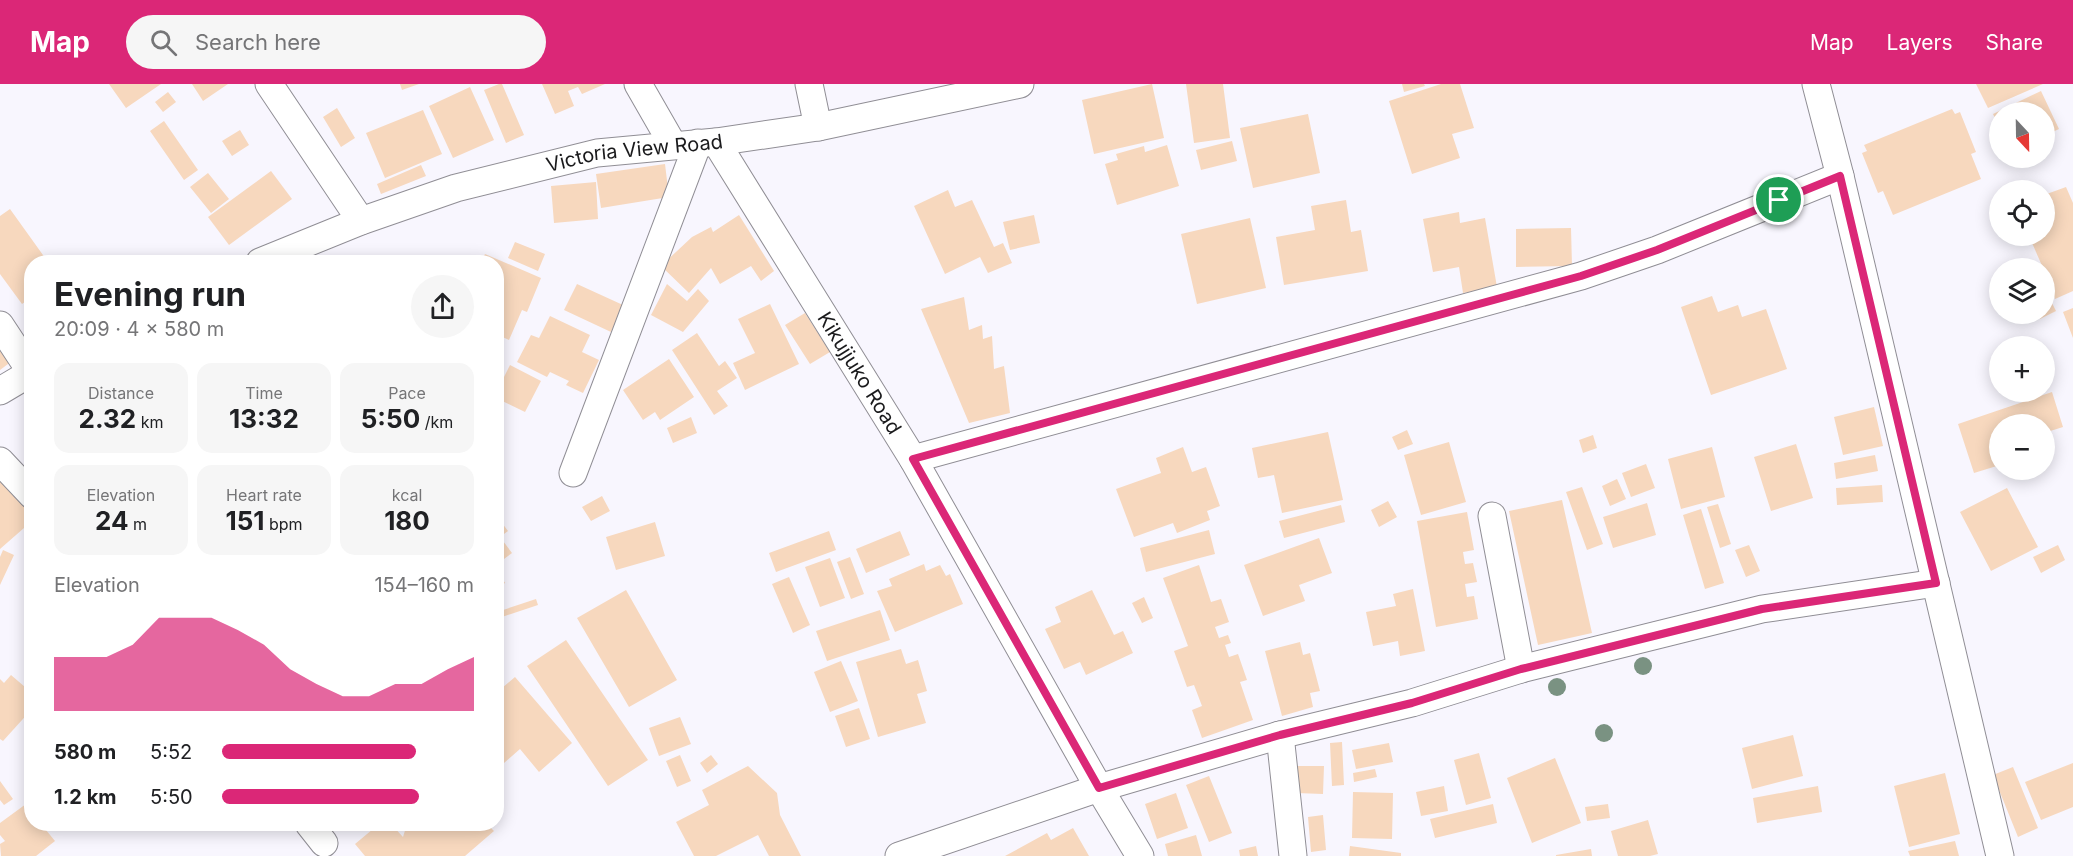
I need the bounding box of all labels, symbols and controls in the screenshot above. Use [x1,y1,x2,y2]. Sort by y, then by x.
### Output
search box [126,15,546,69]
text: Map [30,25,90,59]
icon: search [147,26,180,59]
text: Search here [195,29,321,55]
text: Map [1810,30,1854,55]
text: Layers [1887,30,1953,55]
text: Share [1986,30,2043,55]
north arrow [1989,102,2055,168]
map controls [1989,102,2055,480]
street label: Victoria View Road [544,129,724,177]
pin [1753,174,1804,225]
button: locate [1989,180,2055,246]
icon: arrive [1762,183,1795,216]
button: layers [1989,258,2055,324]
text: Evening run [54,274,246,314]
button: share [411,275,474,338]
street label: Kikujjuko Road [813,308,907,439]
text: 20:09 · 4 × 580 m [54,317,224,341]
button: + [1989,336,2055,402]
text: Distance [88,383,154,403]
text: Time [245,383,283,403]
text: Pace [388,383,426,403]
text: 2.32 [79,403,136,434]
text: 13:32 [229,403,299,434]
text: 5:50 [361,403,420,434]
text: km [136,412,163,432]
text: /km [420,412,453,432]
button: − [1989,414,2055,480]
text: Elevation [87,485,155,505]
text: Heart rate [226,485,302,505]
text: kcal [392,485,422,505]
text: 24 [95,505,129,536]
text: 151 [225,505,264,536]
text: 180 [384,505,430,536]
text: m [129,514,147,534]
text: bpm [264,514,303,534]
text: Elevation [54,573,140,597]
text: 154–160 m [374,573,474,597]
text: 580 m [54,740,116,764]
text: 5:52 [150,740,192,764]
text: 1.2 km [54,785,117,809]
text: 5:50 [150,785,193,809]

